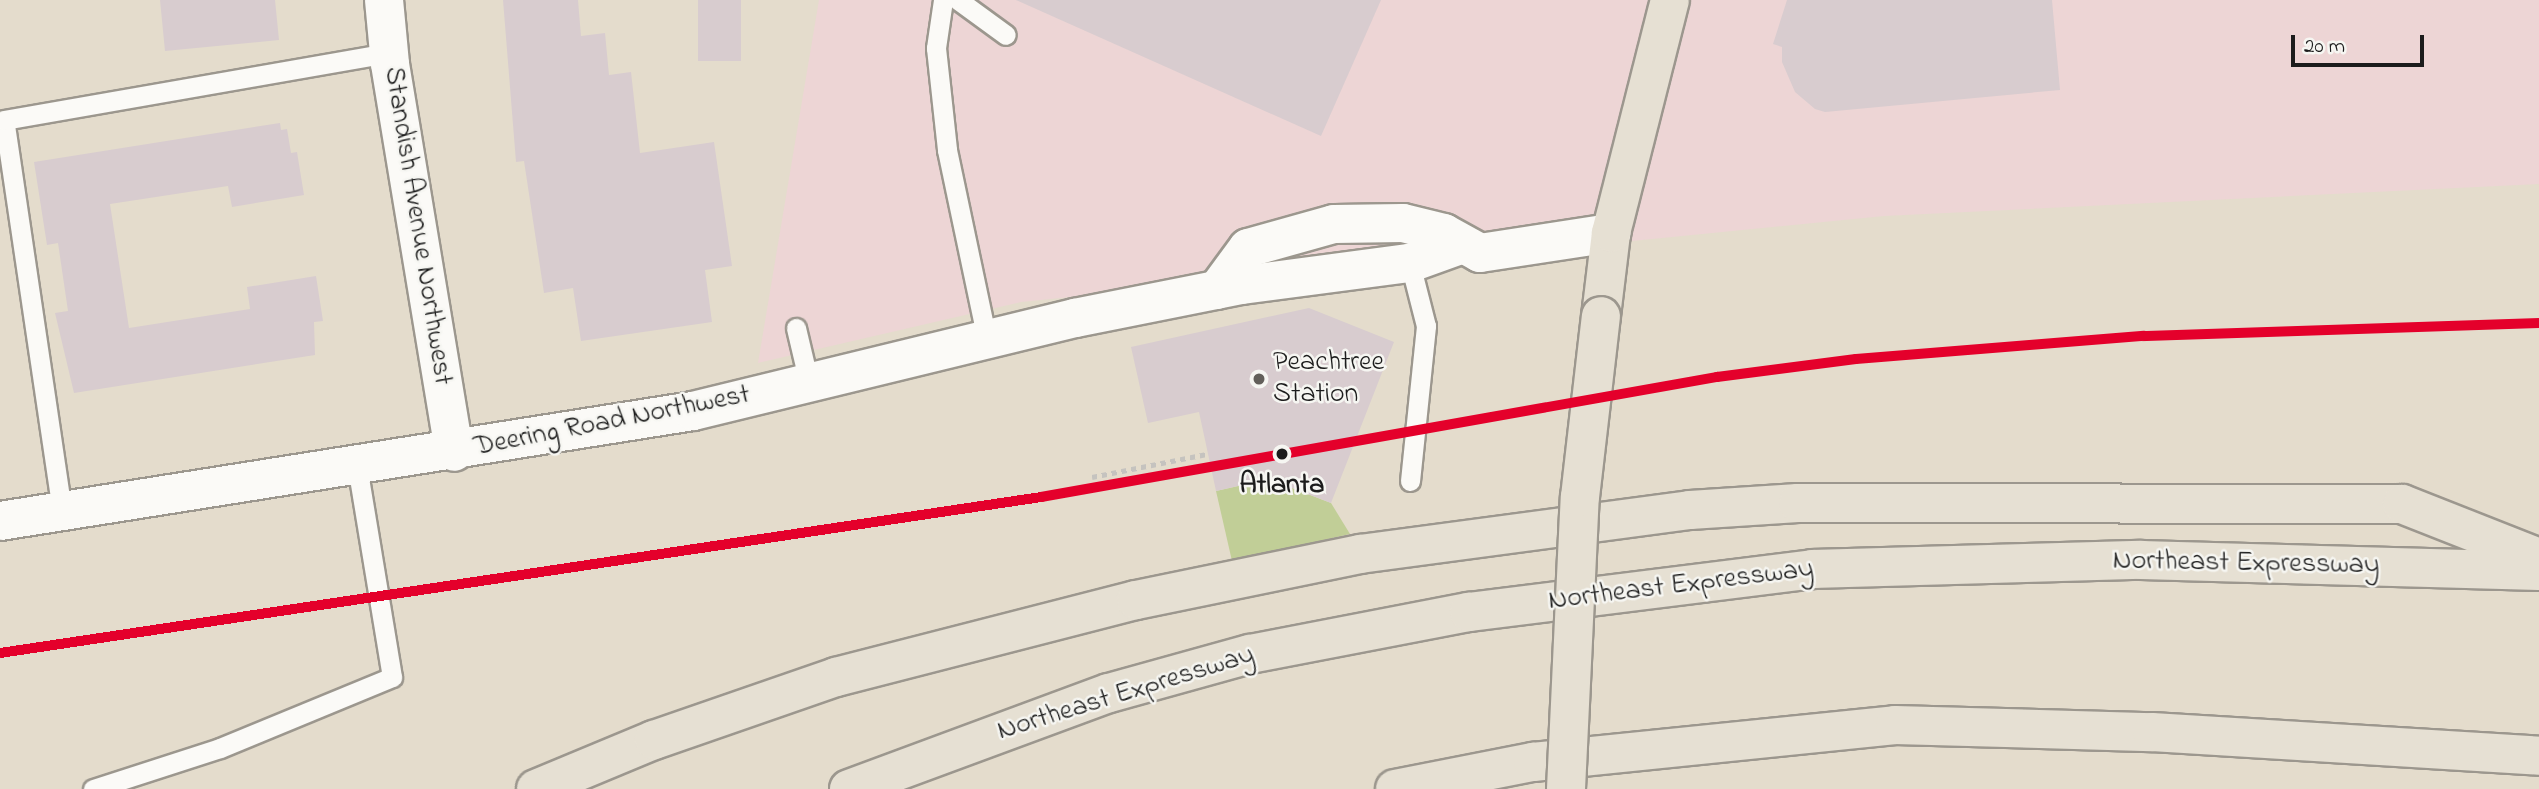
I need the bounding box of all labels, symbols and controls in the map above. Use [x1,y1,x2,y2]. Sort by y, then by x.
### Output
scale bar [2294,21,2427,65]
text: 20 m [2304,32,2345,62]
street label: Standish Avenue Northwest [375,64,459,388]
place label: Peachtree Station [1273,346,1384,412]
marker: Peachtree Station [1251,371,1267,387]
street label: Deering Road Northwest [471,379,753,465]
marker: Atlanta [1271,443,1293,465]
place label: Atlanta [1240,469,1324,503]
street label: Northeast Expressway [2112,545,2380,583]
street label: Northeast Expressway [1547,553,1815,619]
street label: Northeast Expressway [994,639,1258,749]

